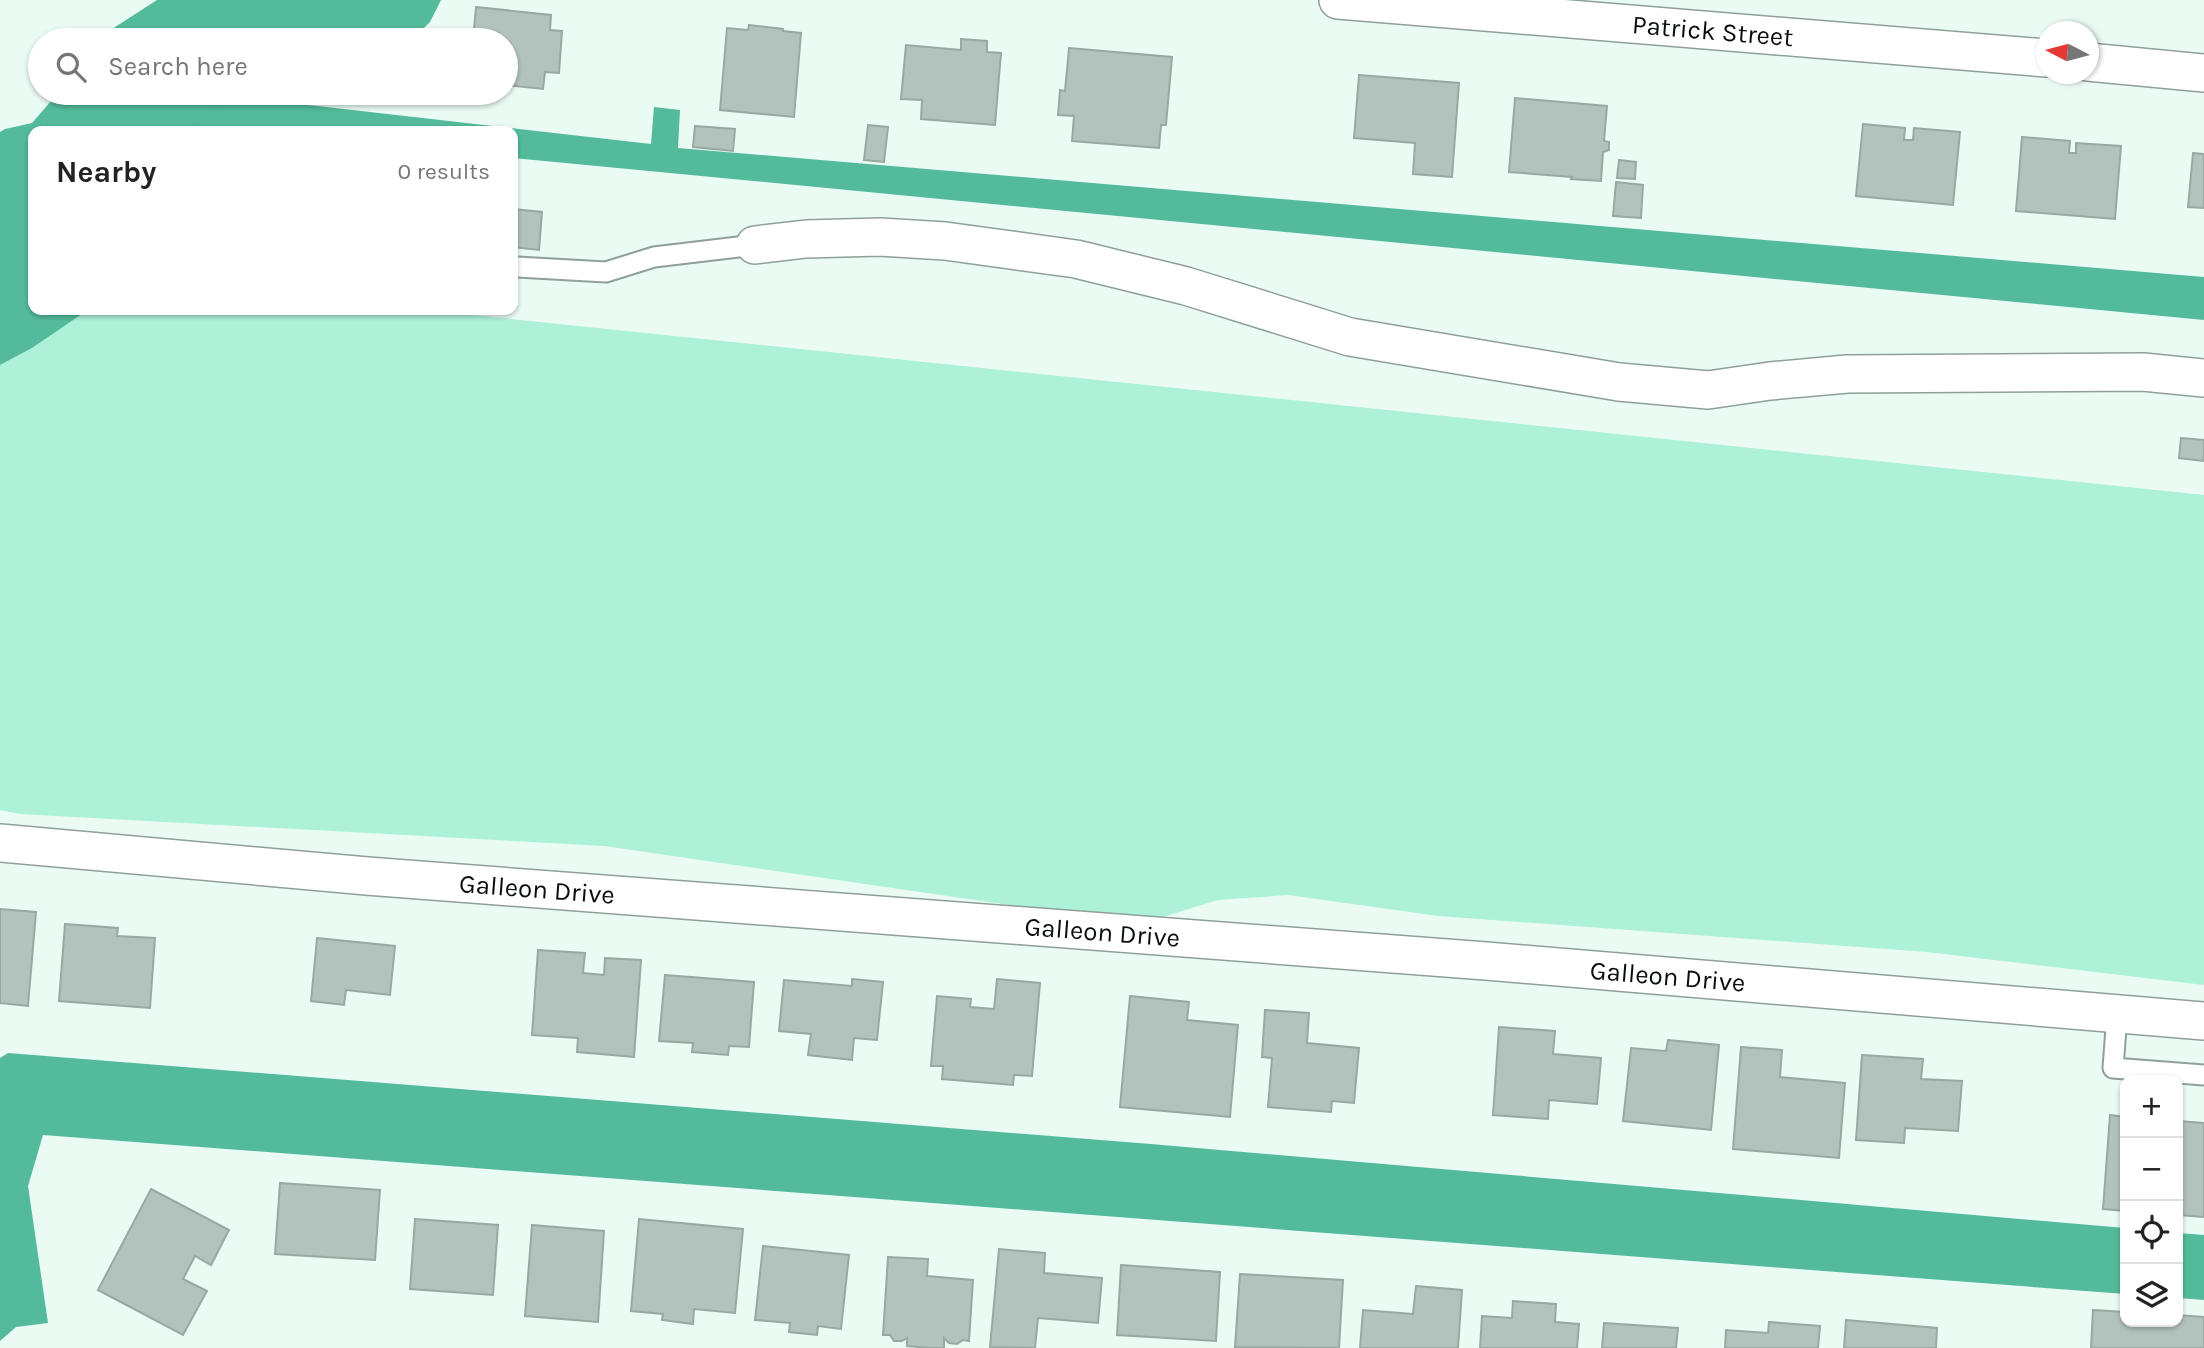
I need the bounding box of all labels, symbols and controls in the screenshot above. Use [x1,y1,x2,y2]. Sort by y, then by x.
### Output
street label: Patrick Street [1631,9,1795,53]
north arrow [2036,21,2099,84]
search box [28,28,518,105]
icon: search [52,48,90,86]
text: Search here [108,51,248,82]
text: Nearby [56,154,156,190]
text: 0 results [398,158,490,185]
street label: Galleon Drive [458,868,616,911]
street label: Galleon Drive [1023,911,1181,954]
street label: Galleon Drive [1589,955,1747,999]
map controls [2120,1075,2183,1327]
button: + [2120,1075,2183,1138]
button: − [2120,1138,2183,1201]
button: locate [2120,1201,2183,1264]
button: layers [2120,1264,2183,1327]

